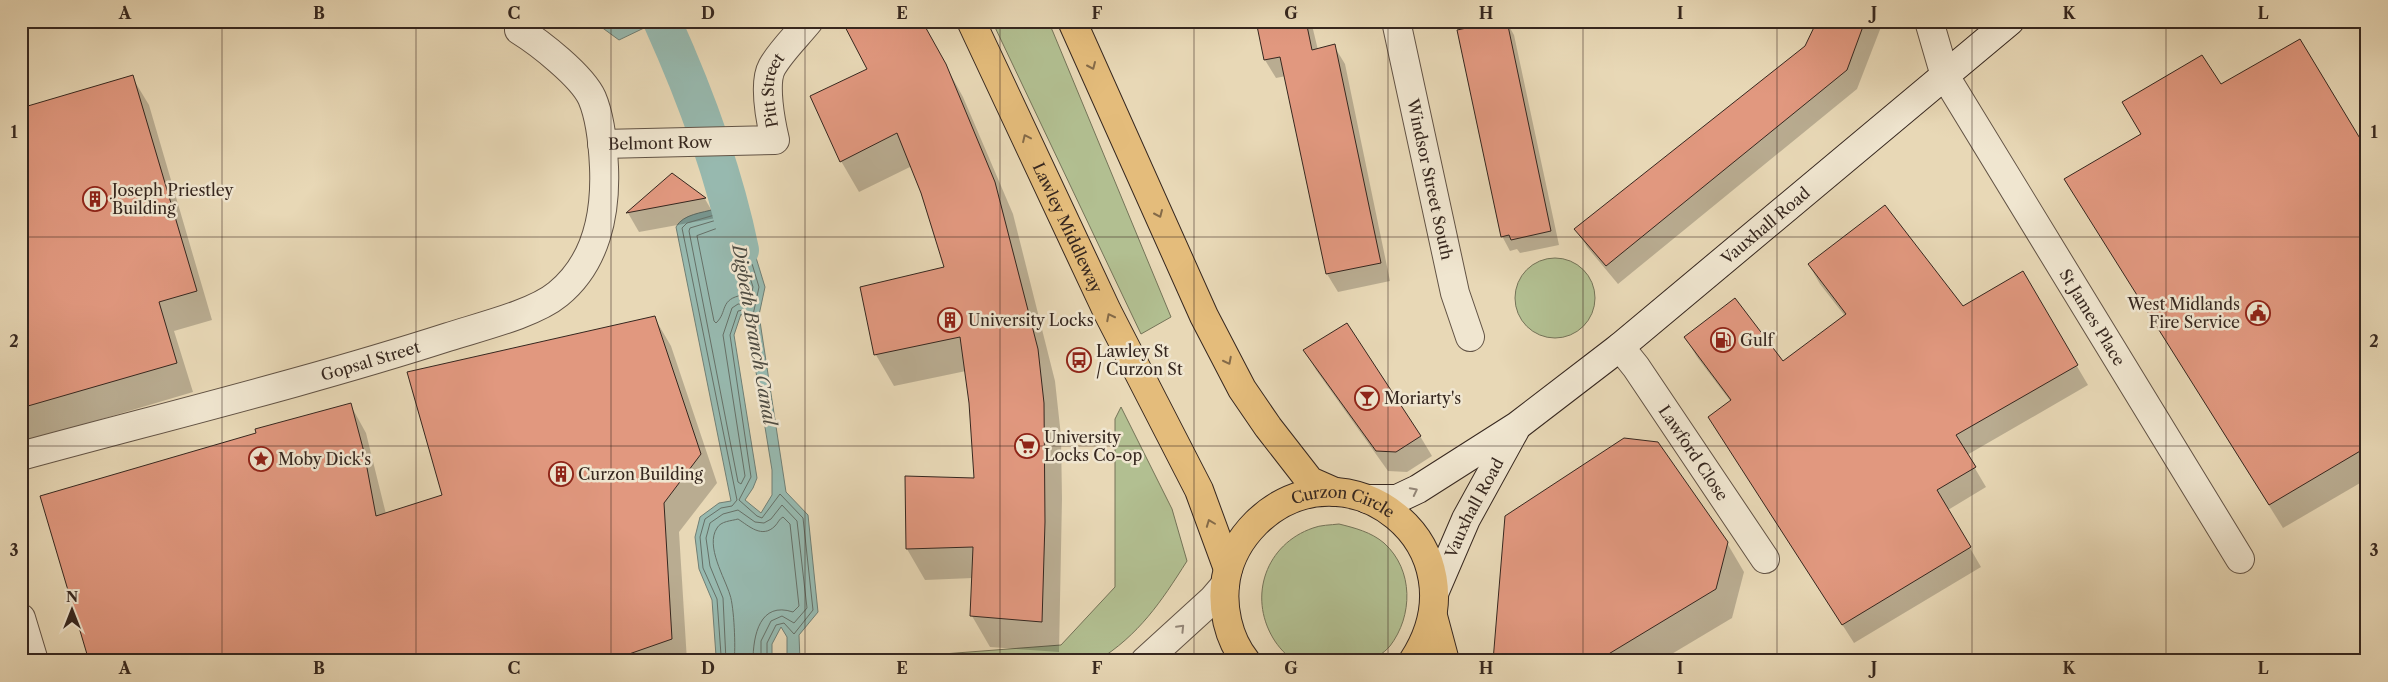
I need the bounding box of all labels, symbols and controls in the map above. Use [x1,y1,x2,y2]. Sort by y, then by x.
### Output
text: A [118,3,132,23]
text: B [313,3,325,23]
text: C [508,3,520,23]
text: D [701,3,715,23]
text: E [896,3,908,23]
text: F [1092,3,1103,23]
text: G [1284,3,1298,23]
text: H [1479,3,1493,23]
text: I [1677,3,1684,23]
text: J [1868,3,1877,23]
text: K [2063,3,2077,23]
text: L [2257,3,2269,23]
street label: Pitt Street [758,48,789,129]
one-way arrow [1086,61,1097,70]
street label: Windsor Street South [1403,96,1458,262]
text: 1 [10,122,18,142]
text: 1 [2370,122,2378,142]
street label: Belmont Row [608,131,713,154]
one-way arrow [1022,134,1033,143]
street label: Lawley Middleway [1029,159,1107,297]
place label: Joseph Priestley Building [109,180,234,218]
street label: Vauxhall Road [1716,182,1814,269]
building icon: Joseph Priestley Building [82,186,108,212]
one-way arrow [1153,209,1163,218]
water label: Digbeth Branch Canal [727,241,781,429]
street label: St James Place [2055,265,2130,369]
place label: West Midlands Fire Service [2126,294,2240,332]
public building icon: West Midlands Fire Service [2245,300,2271,326]
building icon: University Locks [937,307,963,333]
place label: University Locks [968,310,1094,330]
one-way arrow [1106,313,1116,322]
fuel station icon: Gulf [1710,327,1736,353]
place label: Gulf [1740,330,1775,350]
text: 2 [9,331,19,351]
text: 2 [2369,331,2379,351]
street label: Gopsal Street [318,336,423,385]
place label: Lawley St / Curzon St [1096,341,1183,379]
bus stop icon: Lawley St / Curzon St [1066,347,1092,373]
one-way arrow [1222,356,1232,365]
bar icon: Moriarty's [1354,385,1380,411]
place label: Moriarty's [1384,388,1461,408]
street label: Lawford Close [1655,401,1733,504]
place label: University Locks Co-op [1044,427,1142,465]
supermarket icon: University Locks Co-op [1014,433,1040,459]
place icon: Moby Dick's [248,446,274,472]
place label: Moby Dick's [278,449,371,469]
street label: Vauxhall Road [1440,454,1508,562]
building icon: Curzon Building [548,461,574,487]
place label: Curzon Building [578,464,704,484]
street label: Curzon Circle [1288,482,1399,522]
one-way arrow [1409,486,1418,497]
one-way arrow [1206,519,1216,528]
text: 3 [9,540,19,560]
text: 3 [2369,540,2379,560]
north arrow [48,584,98,634]
text: N [66,588,78,606]
one-way arrow [1175,625,1184,634]
text: A [118,658,132,678]
text: B [313,658,325,678]
text: C [508,658,520,678]
text: D [701,658,715,678]
text: E [896,658,908,678]
text: F [1092,658,1103,678]
text: G [1284,658,1298,678]
text: H [1479,658,1493,678]
text: I [1677,658,1684,678]
text: J [1868,658,1877,678]
text: K [2063,658,2077,678]
text: L [2257,658,2269,678]

